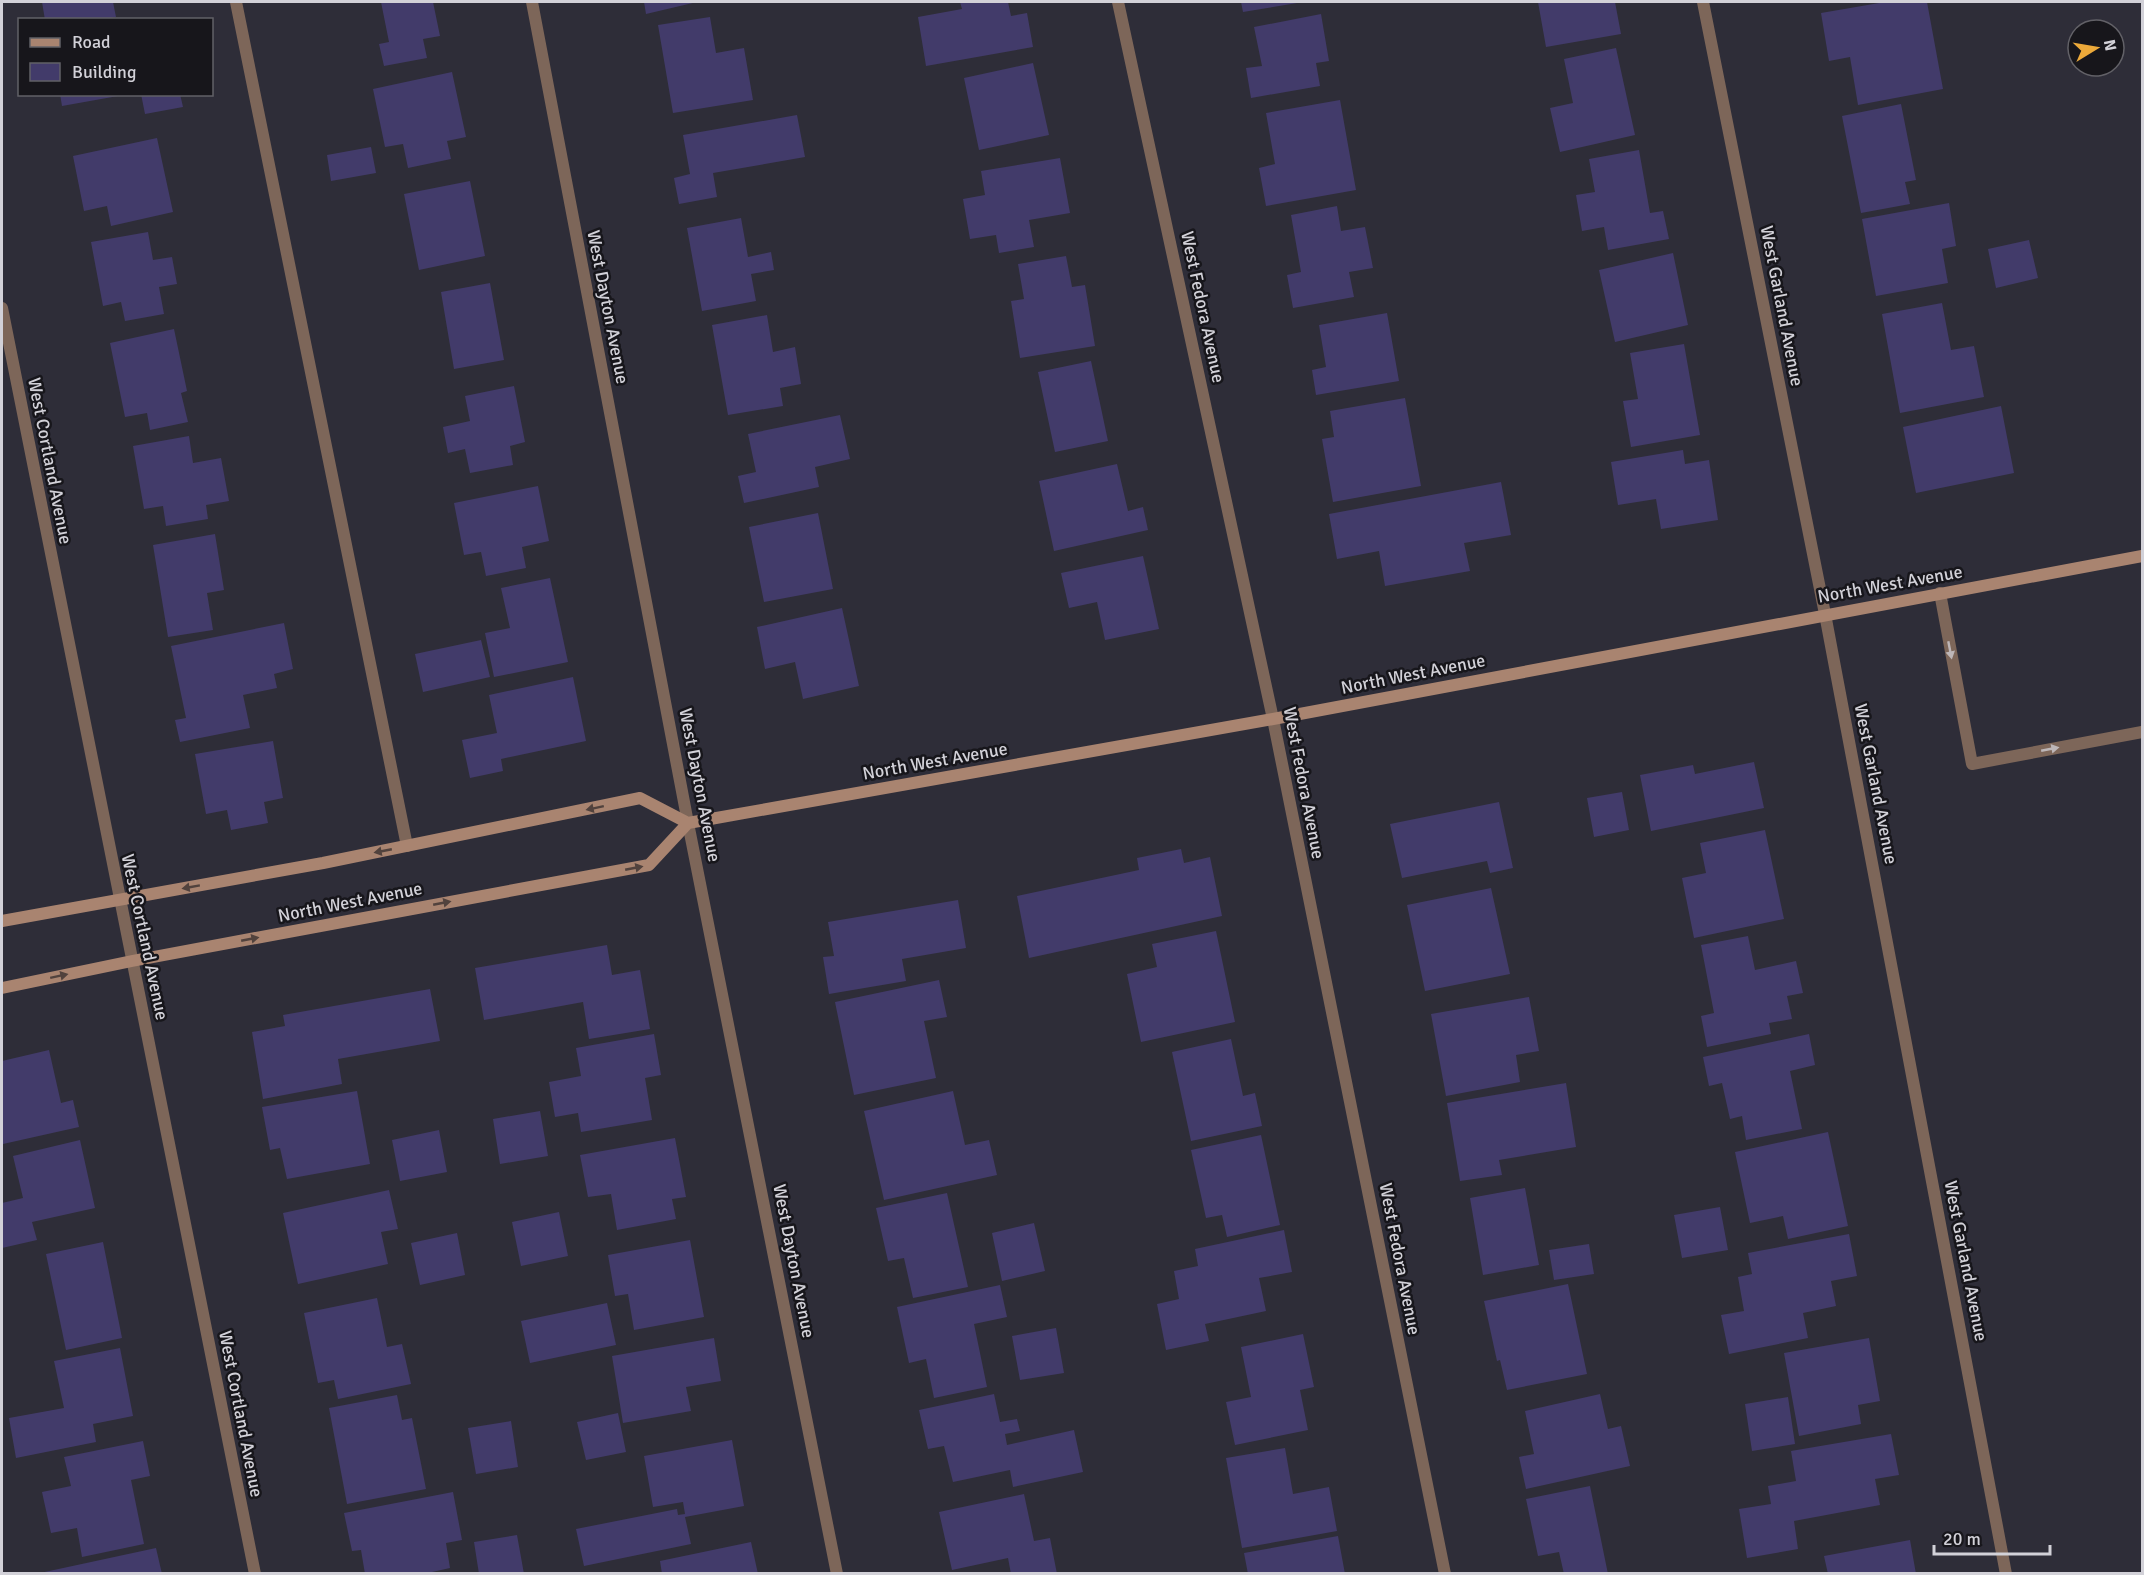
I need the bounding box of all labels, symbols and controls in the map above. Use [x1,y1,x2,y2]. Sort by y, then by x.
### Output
legend [18,18,213,96]
north arrow [2066,18,2126,78]
text: Road [72,31,111,53]
text: N [2099,38,2121,53]
text: Building [72,61,136,83]
street label: West Garland Avenue [1756,224,1808,388]
street label: West Dayton Avenue [582,228,634,386]
street label: West Fedora Avenue [1176,229,1230,385]
street label: West Cortland Avenue [23,376,77,546]
street label: North West Avenue [1816,560,1964,608]
one-way arrow [1946,641,1955,660]
street label: North West Avenue [1339,649,1487,699]
street label: West Garland Avenue [1850,702,1902,866]
street label: West Fedora Avenue [1278,705,1330,861]
street label: West Dayton Avenue [674,706,726,864]
street label: North West Avenue [861,737,1009,785]
one-way arrow [2041,744,2060,753]
one-way arrow [585,804,604,813]
one-way arrow [374,847,393,856]
street label: West Cortland Avenue [117,852,173,1022]
one-way arrow [624,863,643,872]
street label: North West Avenue [276,877,424,927]
one-way arrow [182,882,201,891]
one-way arrow [433,898,452,907]
one-way arrow [241,934,260,943]
one-way arrow [50,971,69,980]
street label: West Garland Avenue [1940,1179,1992,1343]
street label: West Fedora Avenue [1374,1181,1426,1337]
street label: West Dayton Avenue [768,1182,820,1340]
street label: West Cortland Avenue [214,1329,268,1499]
scale bar [1934,1518,2050,1556]
text: 20 m [1943,1528,1981,1550]

